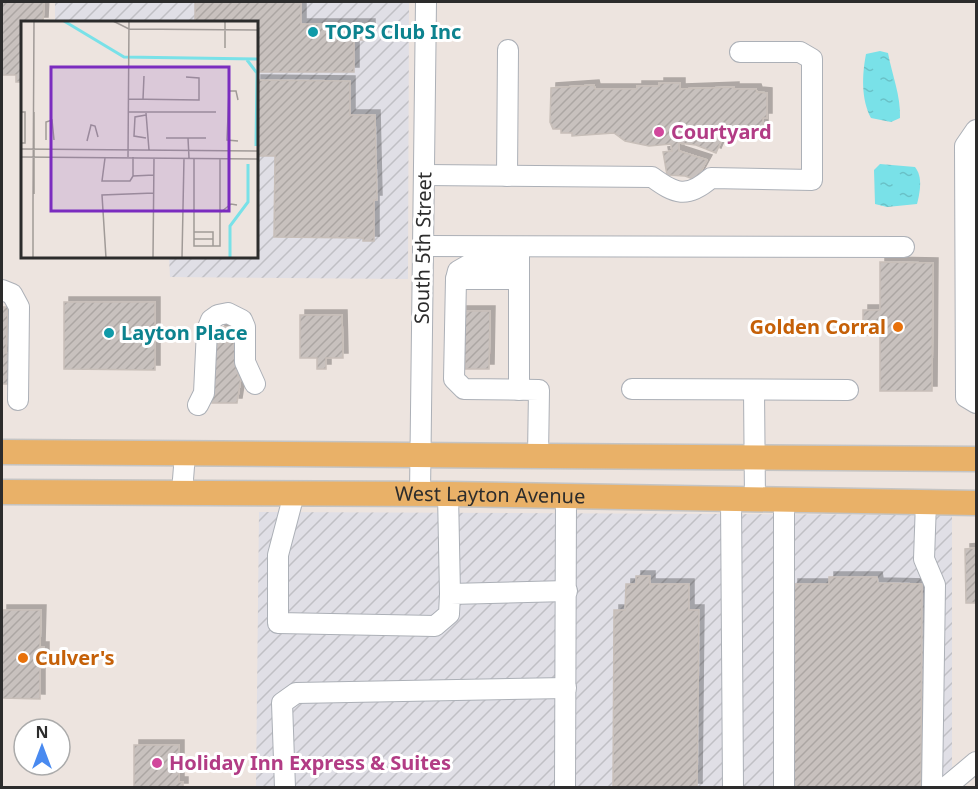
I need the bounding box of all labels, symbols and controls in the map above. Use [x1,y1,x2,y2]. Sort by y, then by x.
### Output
place label: TOPS Club Inc [325,18,461,45]
inset map [21,21,258,258]
marker: TOPS Club Inc [306,25,320,39]
place label: Courtyard [671,118,772,145]
marker: Courtyard [652,125,666,139]
street label: South 5th Street [408,172,437,324]
place label: Golden Corral [750,313,886,340]
place label: Layton Place [121,319,248,346]
marker: Golden Corral [891,320,905,334]
marker: Layton Place [102,326,116,340]
street label: West Layton Avenue [395,480,586,509]
place label: Culver's [35,644,115,671]
marker: Culver's [16,651,30,665]
north arrow [12,717,72,777]
text: N [35,721,49,743]
place label: Holiday Inn Express & Suites [169,749,451,776]
marker: Holiday Inn Express & Suites [150,756,164,770]

